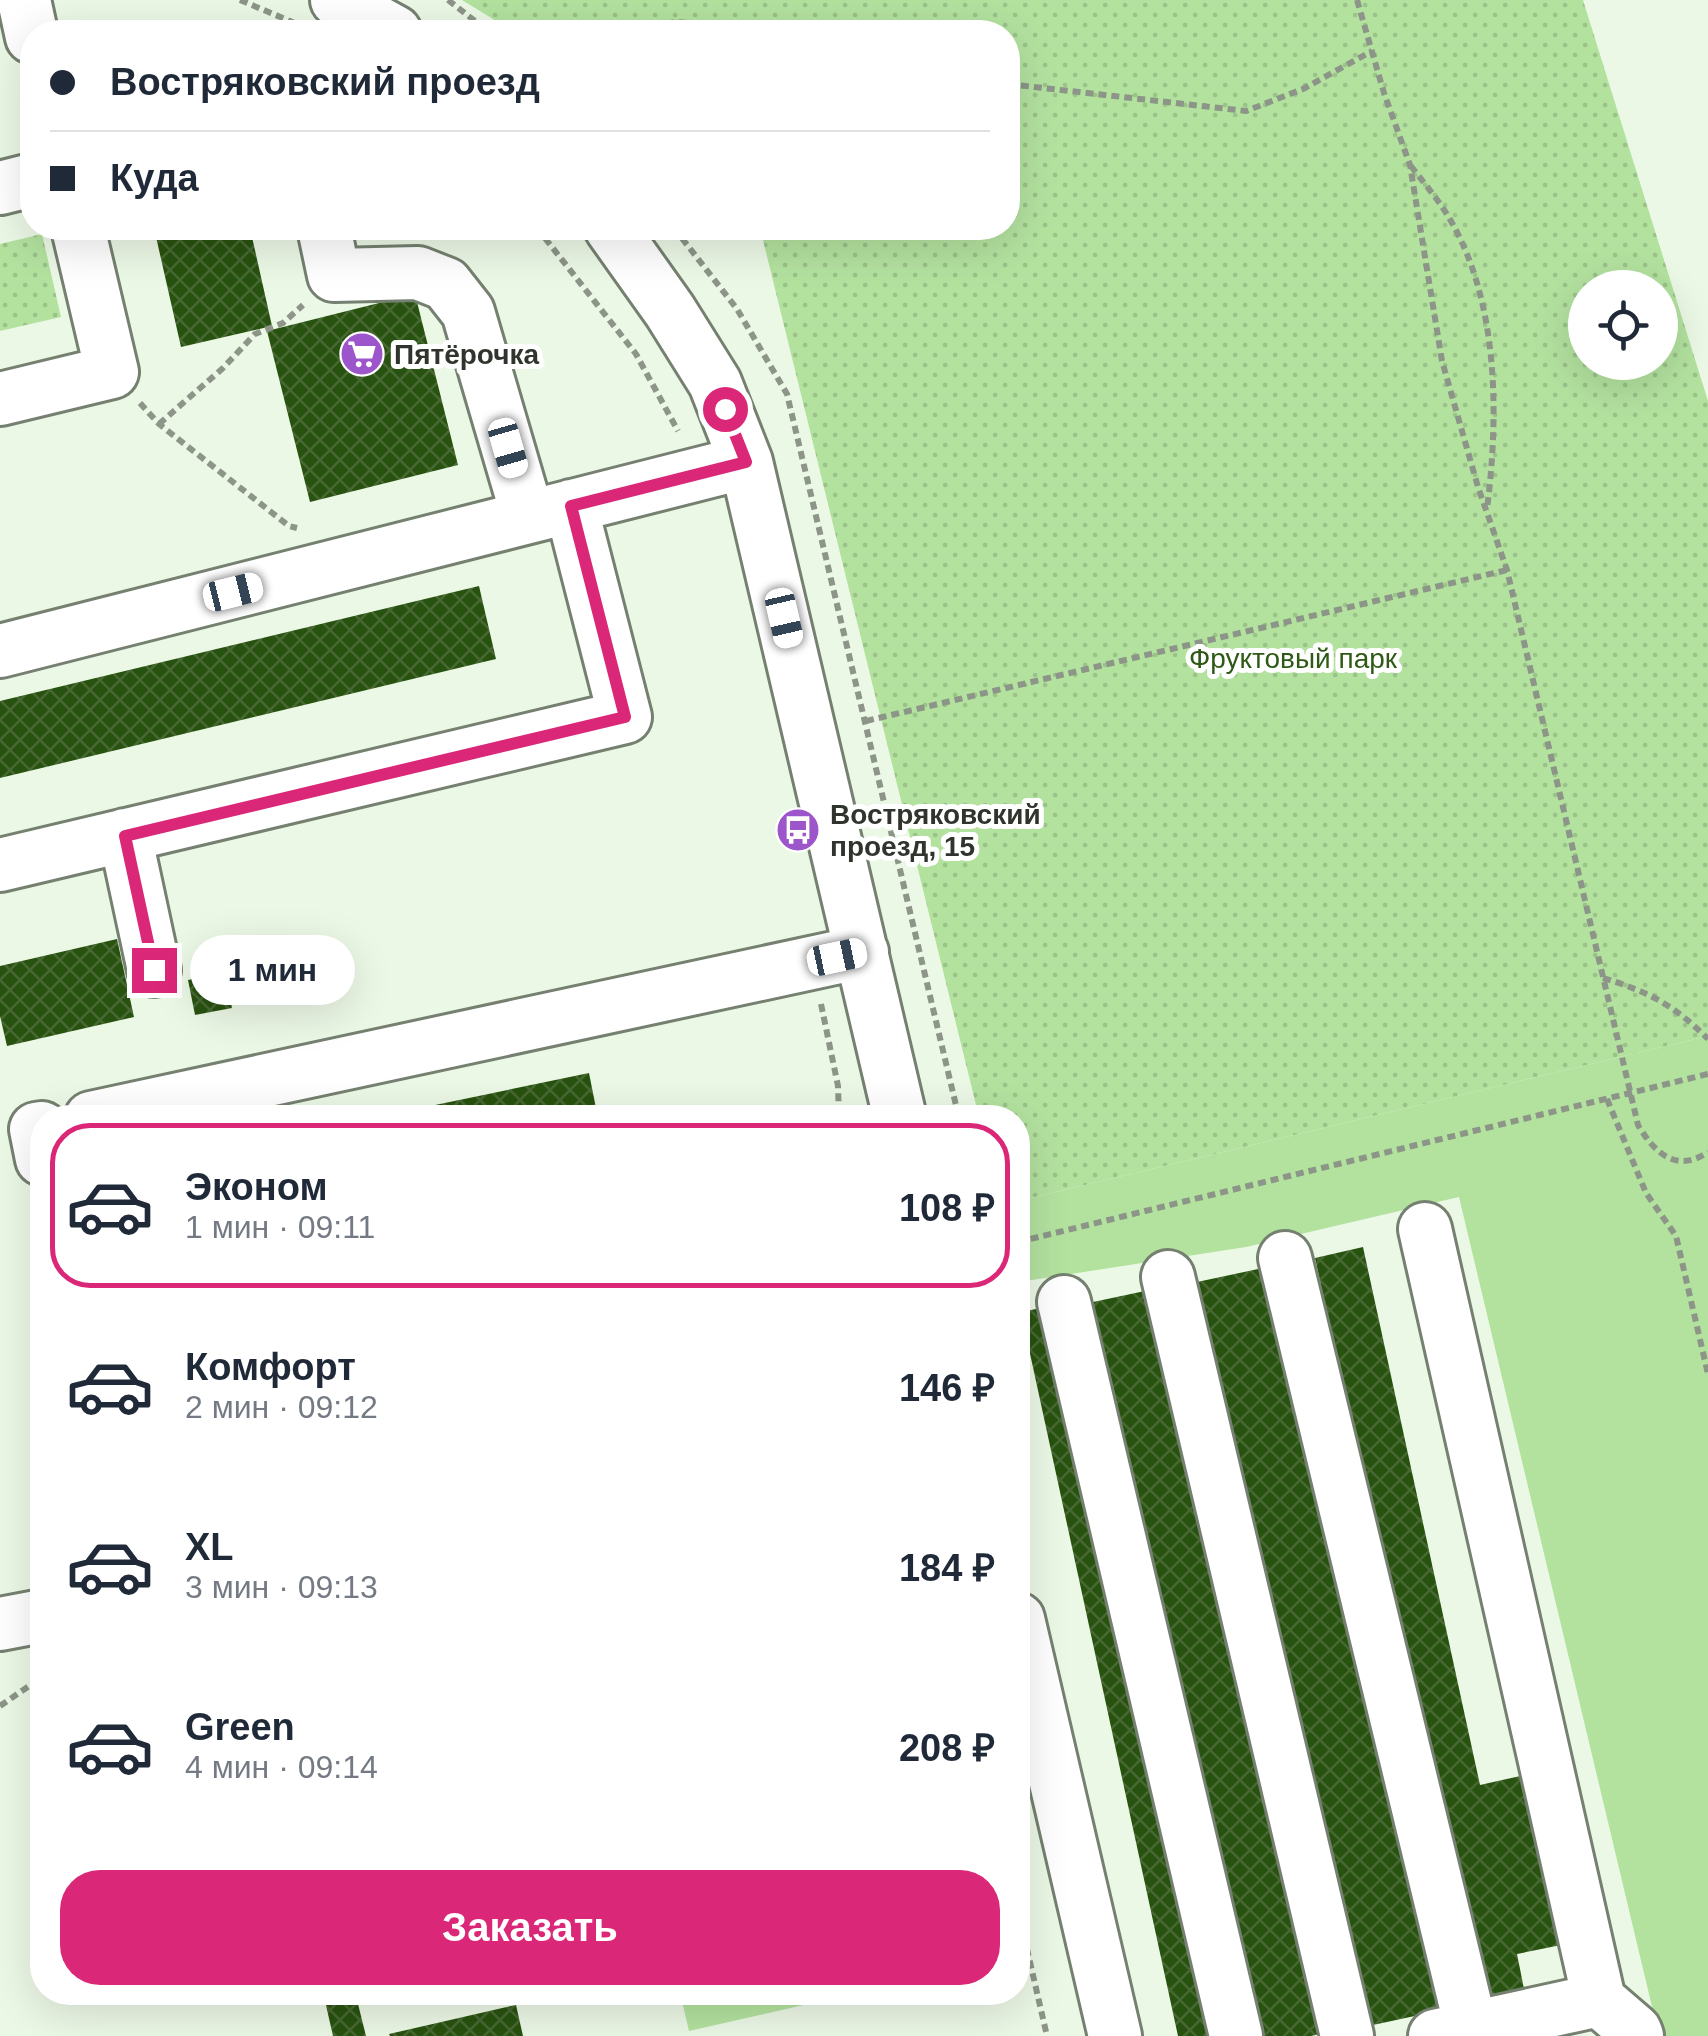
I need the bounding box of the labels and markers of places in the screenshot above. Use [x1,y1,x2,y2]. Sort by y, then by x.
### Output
supermarket icon: Пятёрочка [339,331,385,377]
place label: Пятёрочка [394,339,540,370]
place label: Востряковский проезд, 15 [830,799,1041,862]
bus stop icon: Востряковский проезд, 15 [775,807,821,853]

